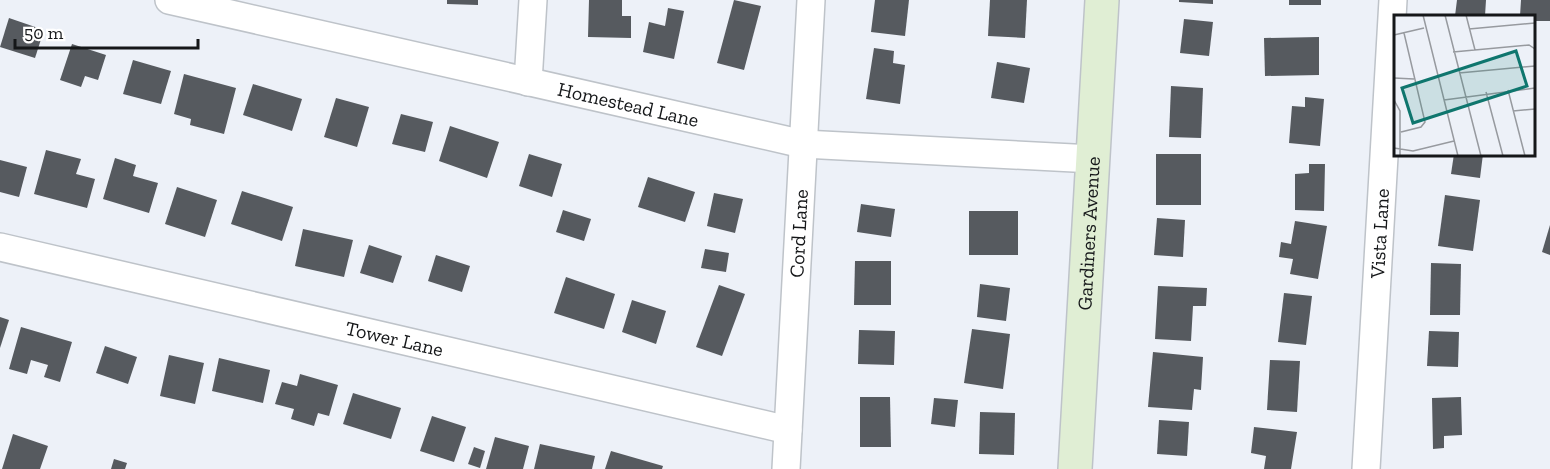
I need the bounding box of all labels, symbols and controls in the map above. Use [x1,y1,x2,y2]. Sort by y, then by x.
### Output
scale bar [15,12,198,50]
inset map [1394,15,1535,156]
text: 50 m [24,22,64,44]
street label: Homestead Lane [556,77,701,132]
street label: Gardiners Avenue [1072,156,1105,311]
street label: Cord Lane [784,188,813,278]
street label: Vista Lane [1365,188,1394,280]
street label: Tower Lane [343,316,446,362]

